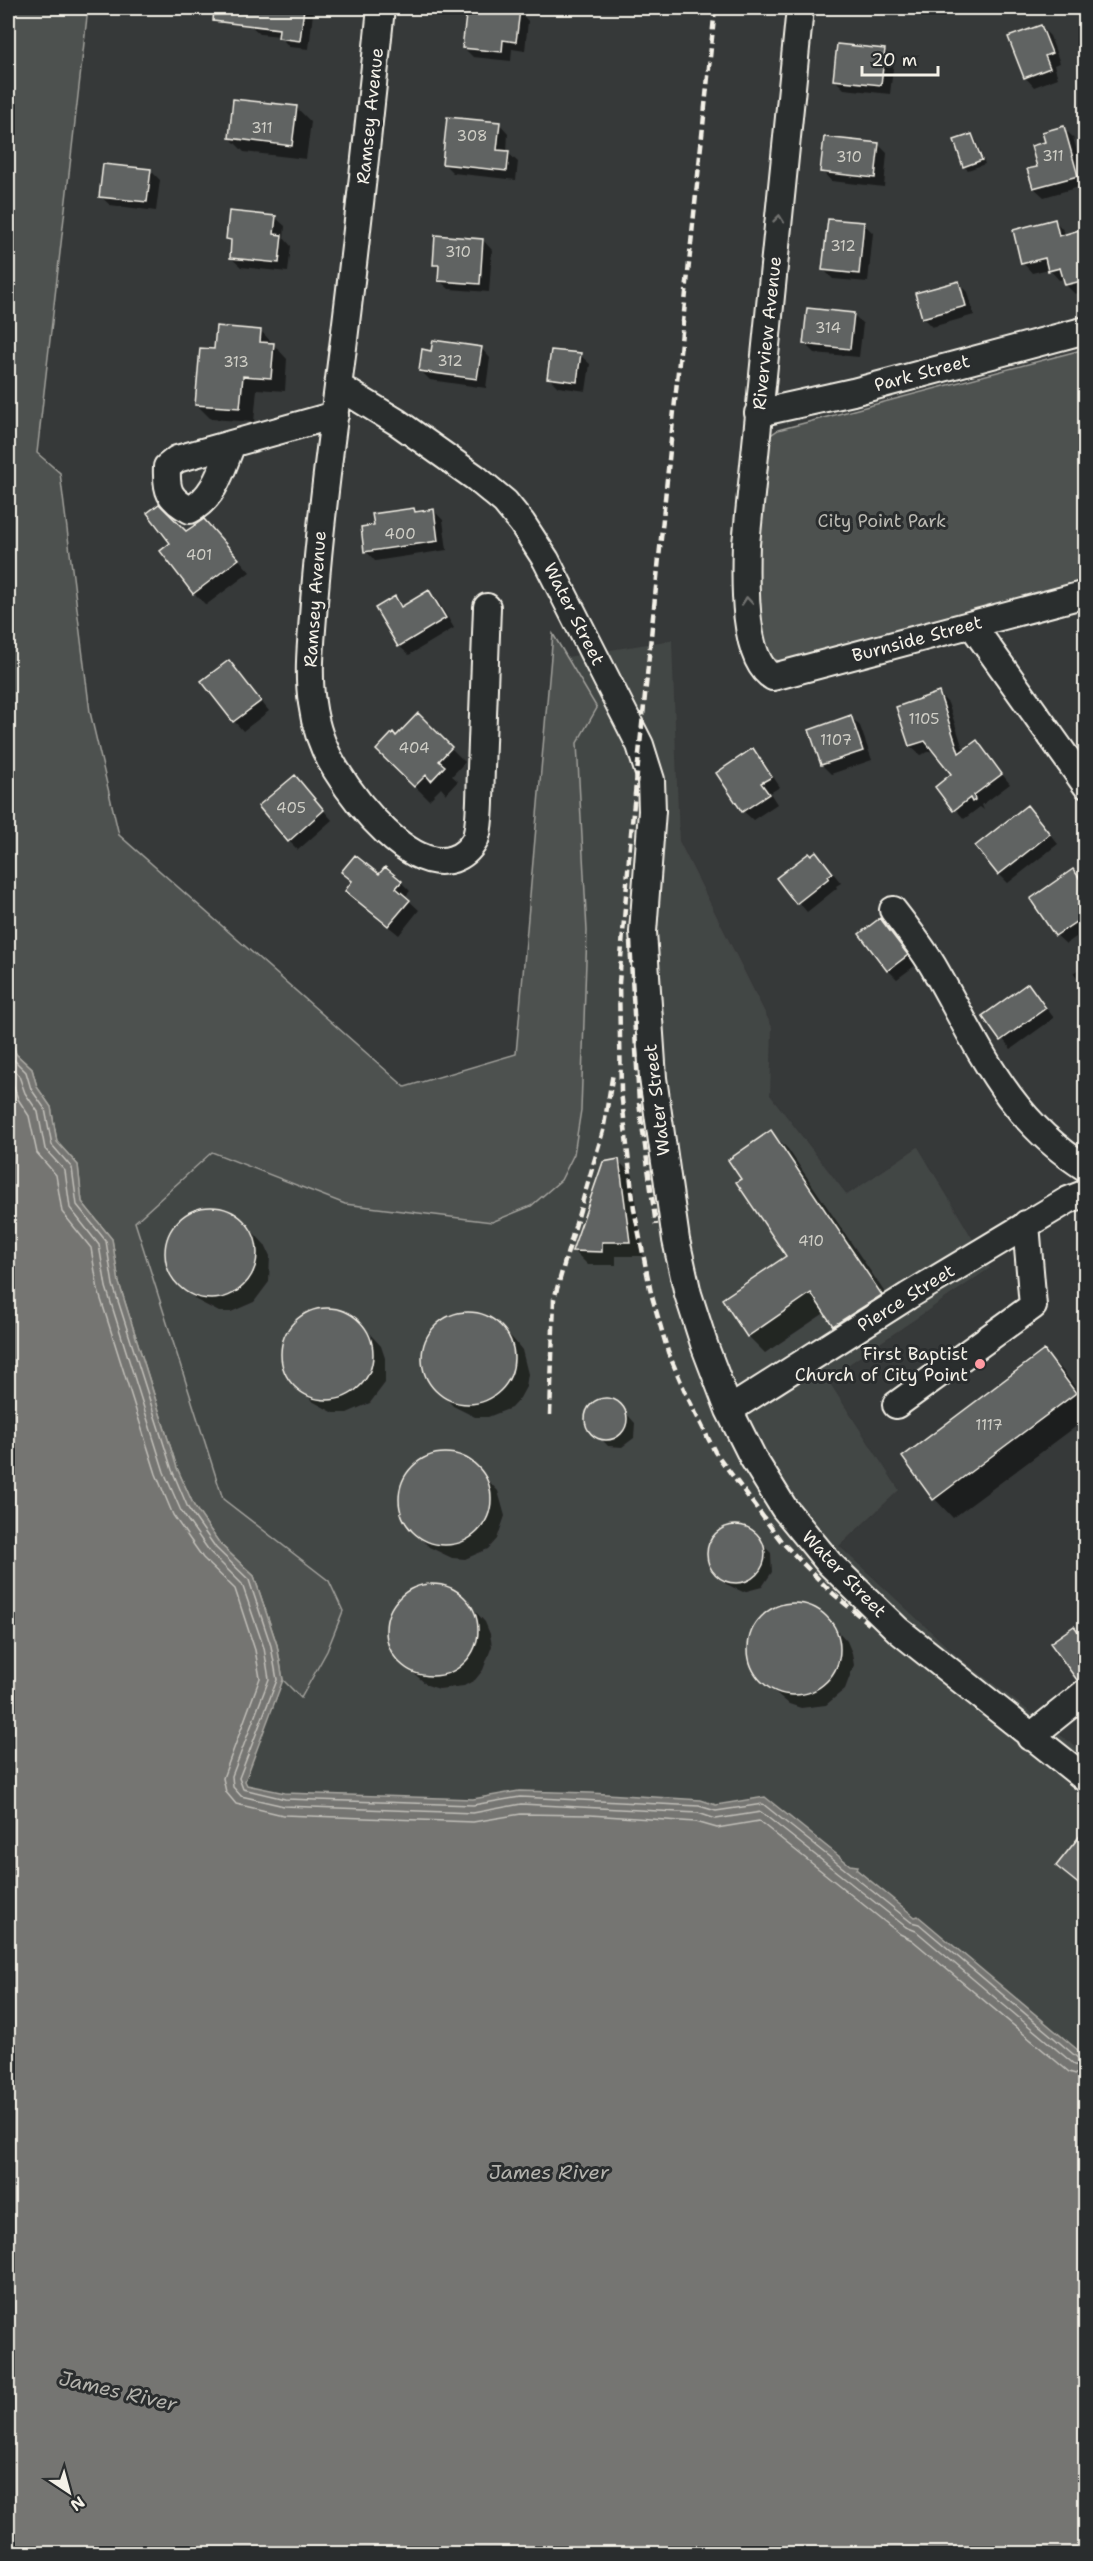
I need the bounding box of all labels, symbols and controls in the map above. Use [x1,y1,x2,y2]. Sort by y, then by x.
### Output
scale bar [862,39,938,77]
street label: Ramsey Avenue [351,47,389,185]
text: 20 m [871,48,917,72]
house number: 311 [251,118,273,138]
house number: 308 [456,126,488,146]
house number: 311 [1042,146,1064,166]
house number: 310 [836,147,862,167]
one-way arrow [772,215,785,224]
house number: 312 [830,236,856,256]
house number: 310 [445,242,471,262]
street label: Riverview Avenue [747,255,787,411]
house number: 314 [815,318,841,338]
street label: Park Street [872,349,972,397]
house number: 312 [437,351,463,371]
house number: 313 [223,352,249,372]
park label: City Point Park [818,509,946,533]
house number: 400 [384,524,416,544]
street label: Ramsey Avenue [298,530,332,668]
house number: 401 [186,545,212,565]
street label: Water Street [538,559,610,670]
one-way arrow [741,597,754,606]
street label: Burnside Street [849,610,985,668]
house number: 1105 [908,709,940,729]
house number: 1107 [820,730,852,750]
house number: 404 [399,738,429,758]
house number: 405 [276,798,306,818]
street label: Water Street [638,1043,676,1157]
house number: 410 [798,1231,824,1251]
street label: Pierce Street [853,1258,959,1337]
place label: First Baptist Church of City Point [795,1342,968,1387]
marker: First Baptist Church of City Point [973,1357,987,1371]
house number: 1117 [975,1415,1003,1435]
street label: Water Street [796,1525,892,1623]
water label: James River [489,2159,610,2185]
water label: James River [56,2365,180,2417]
north arrow [39,2462,99,2522]
text: N [66,2492,89,2516]

